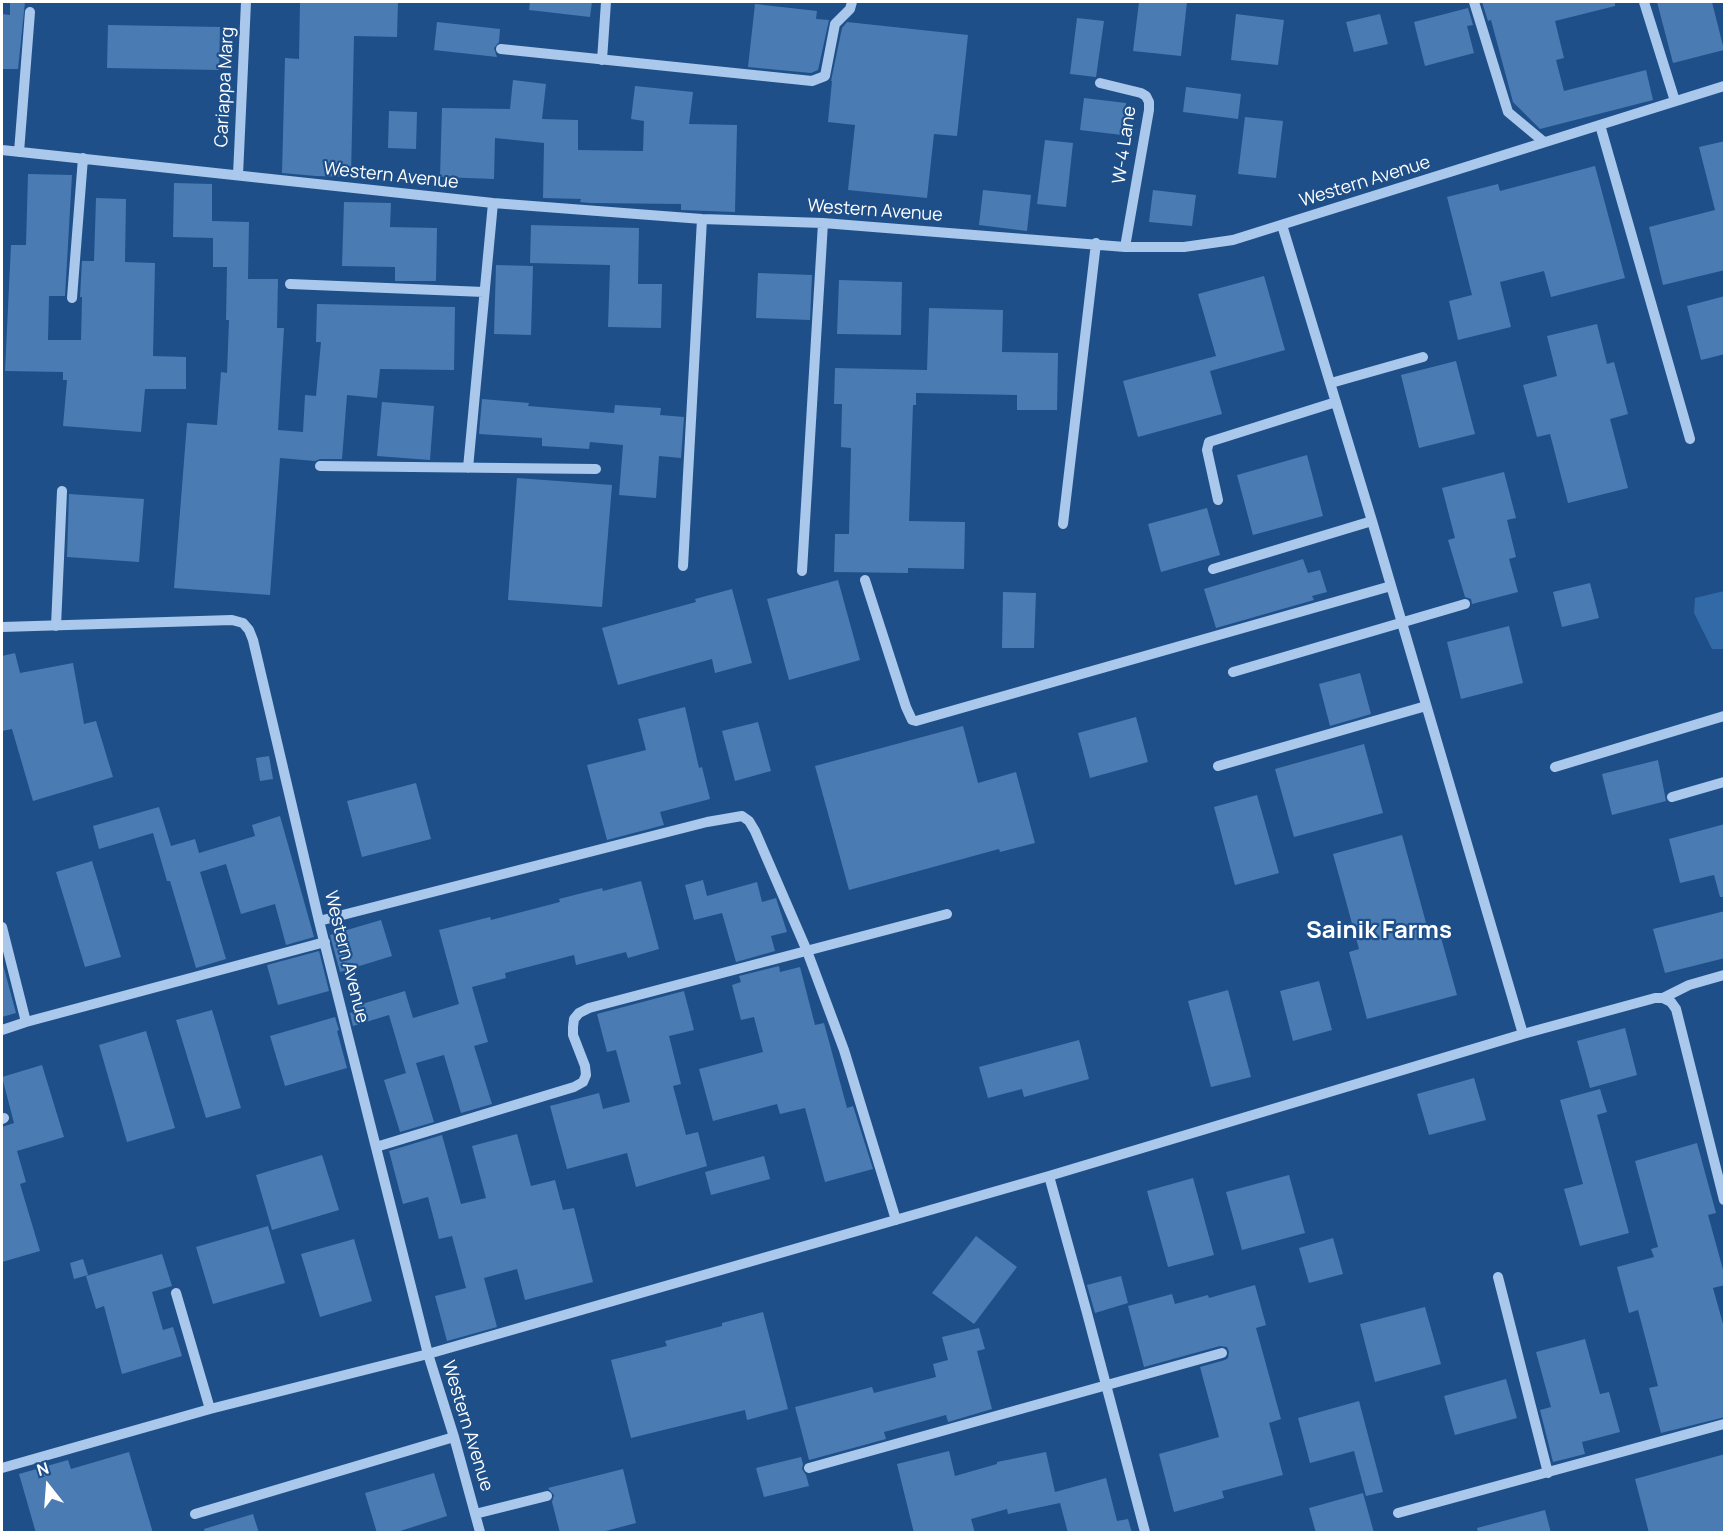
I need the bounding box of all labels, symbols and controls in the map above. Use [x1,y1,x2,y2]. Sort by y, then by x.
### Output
street label: Cariappa Marg [211,26,239,148]
street label: W-4 Lane [1109,105,1141,185]
street label: Western Avenue [1297,152,1433,212]
street label: Western Avenue [322,158,460,194]
street label: Western Avenue [807,196,943,226]
street label: Western Avenue [319,889,373,1025]
district label: Sainik Farms [1306,917,1452,945]
street label: Western Avenue [437,1358,497,1494]
north arrow [18,1456,78,1516]
text: N [34,1457,51,1481]

